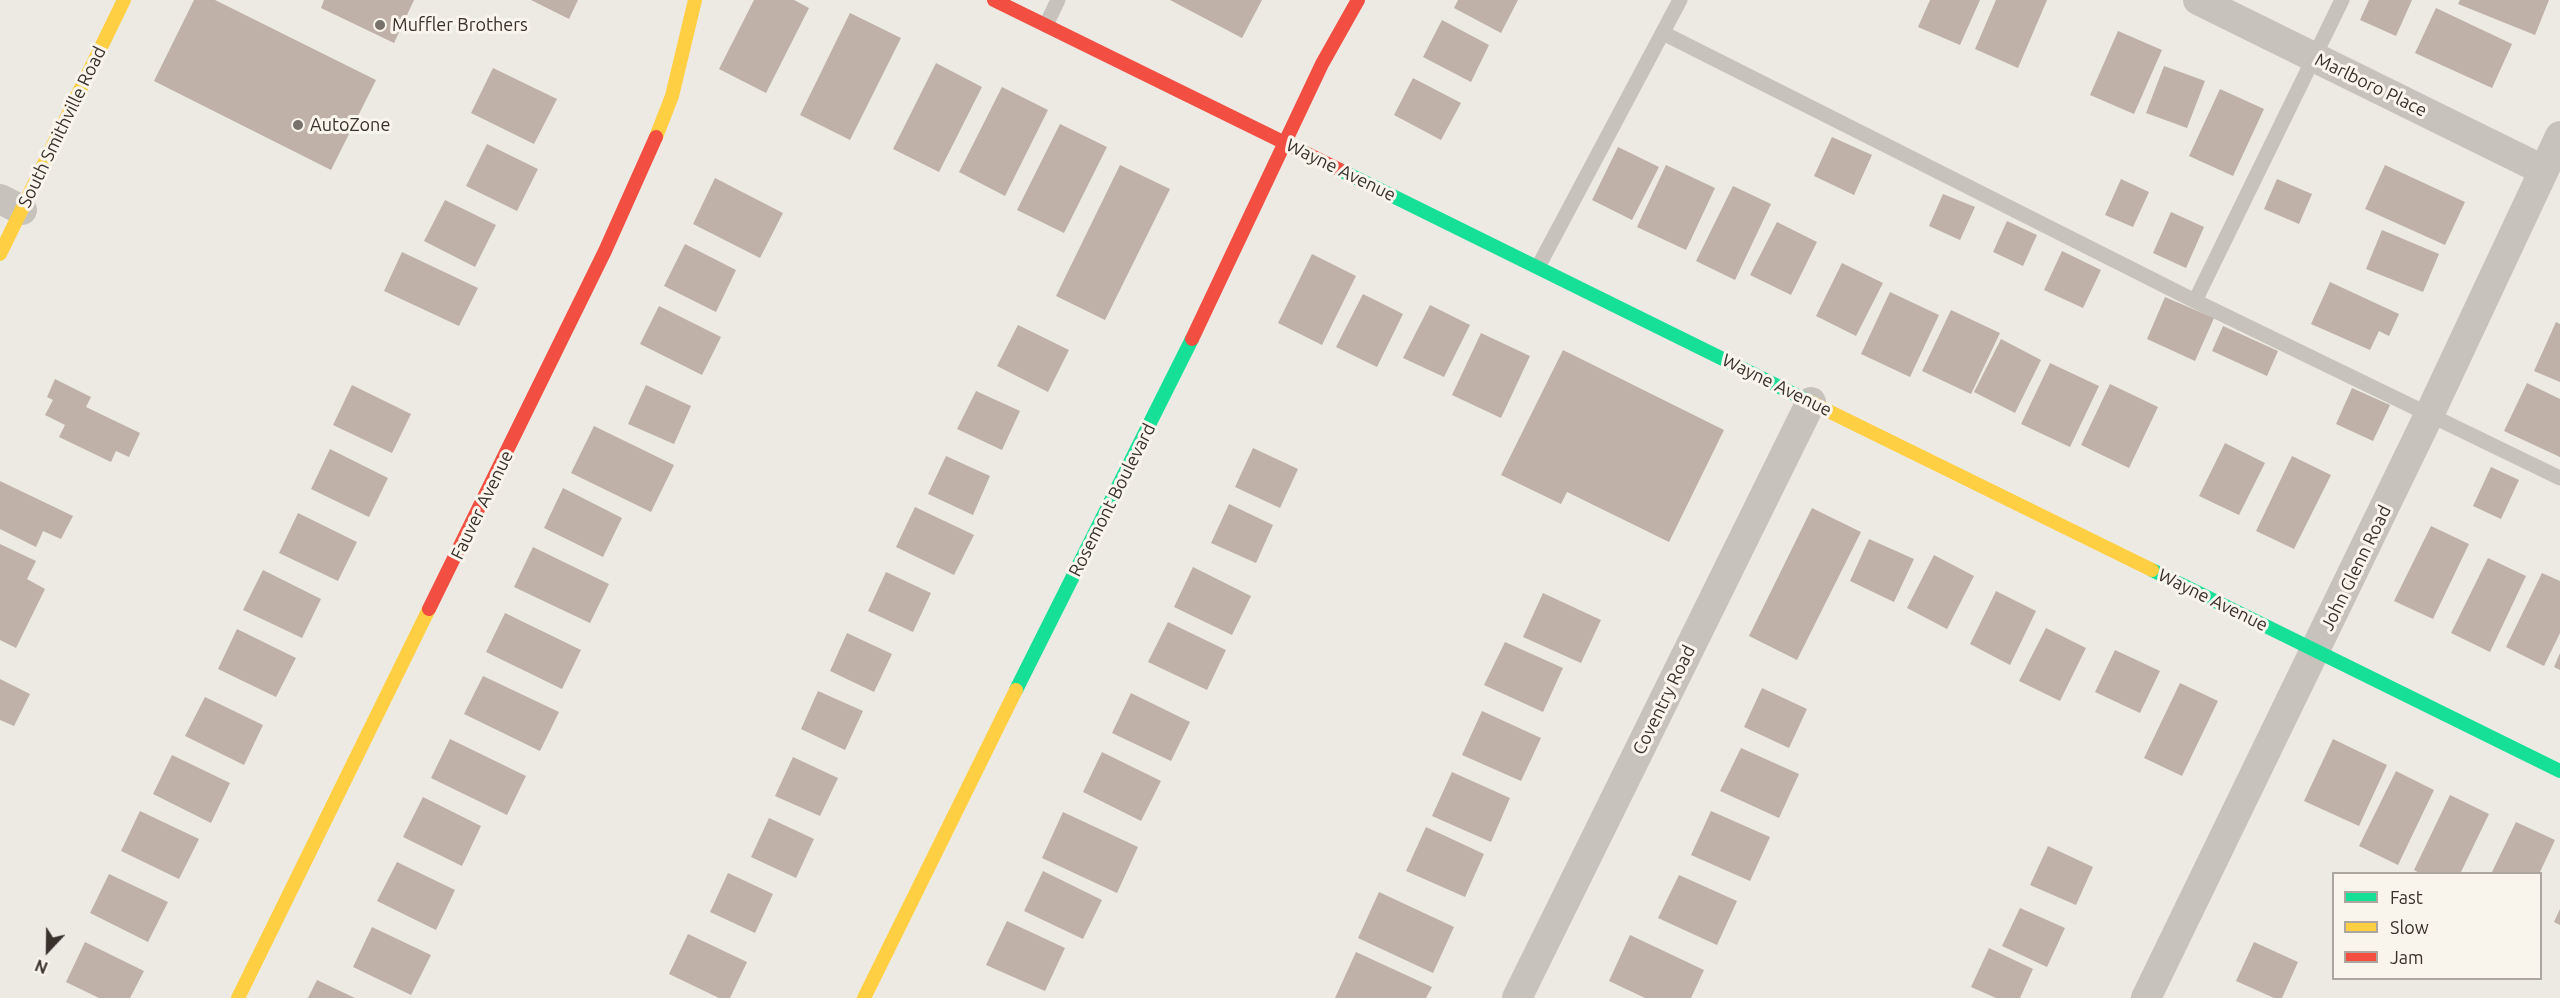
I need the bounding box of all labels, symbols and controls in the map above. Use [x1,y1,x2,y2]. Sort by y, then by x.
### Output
place label: Muffler Brothers [392,14,528,36]
marker: Muffler Brothers [373,18,387,32]
street label: South Smithville Road [14,43,110,211]
street label: Marlboro Place [2311,49,2431,121]
place label: AutoZone [310,114,390,136]
marker: AutoZone [291,118,305,132]
street label: Wayne Avenue [1283,134,1399,206]
street label: Wayne Avenue [1719,349,1835,421]
street label: Rosemont Boulevard [1064,420,1160,580]
street label: Fauver Avenue [446,447,518,563]
street label: John Glenn Road [2316,502,2396,634]
street label: Wayne Avenue [2155,564,2271,636]
street label: Coventry Road [1628,642,1700,758]
legend [2332,872,2542,980]
text: Fast [2390,887,2423,907]
text: Slow [2390,917,2429,937]
north arrow [18,920,78,980]
text: Jam [2390,947,2424,967]
text: N [32,956,50,977]

